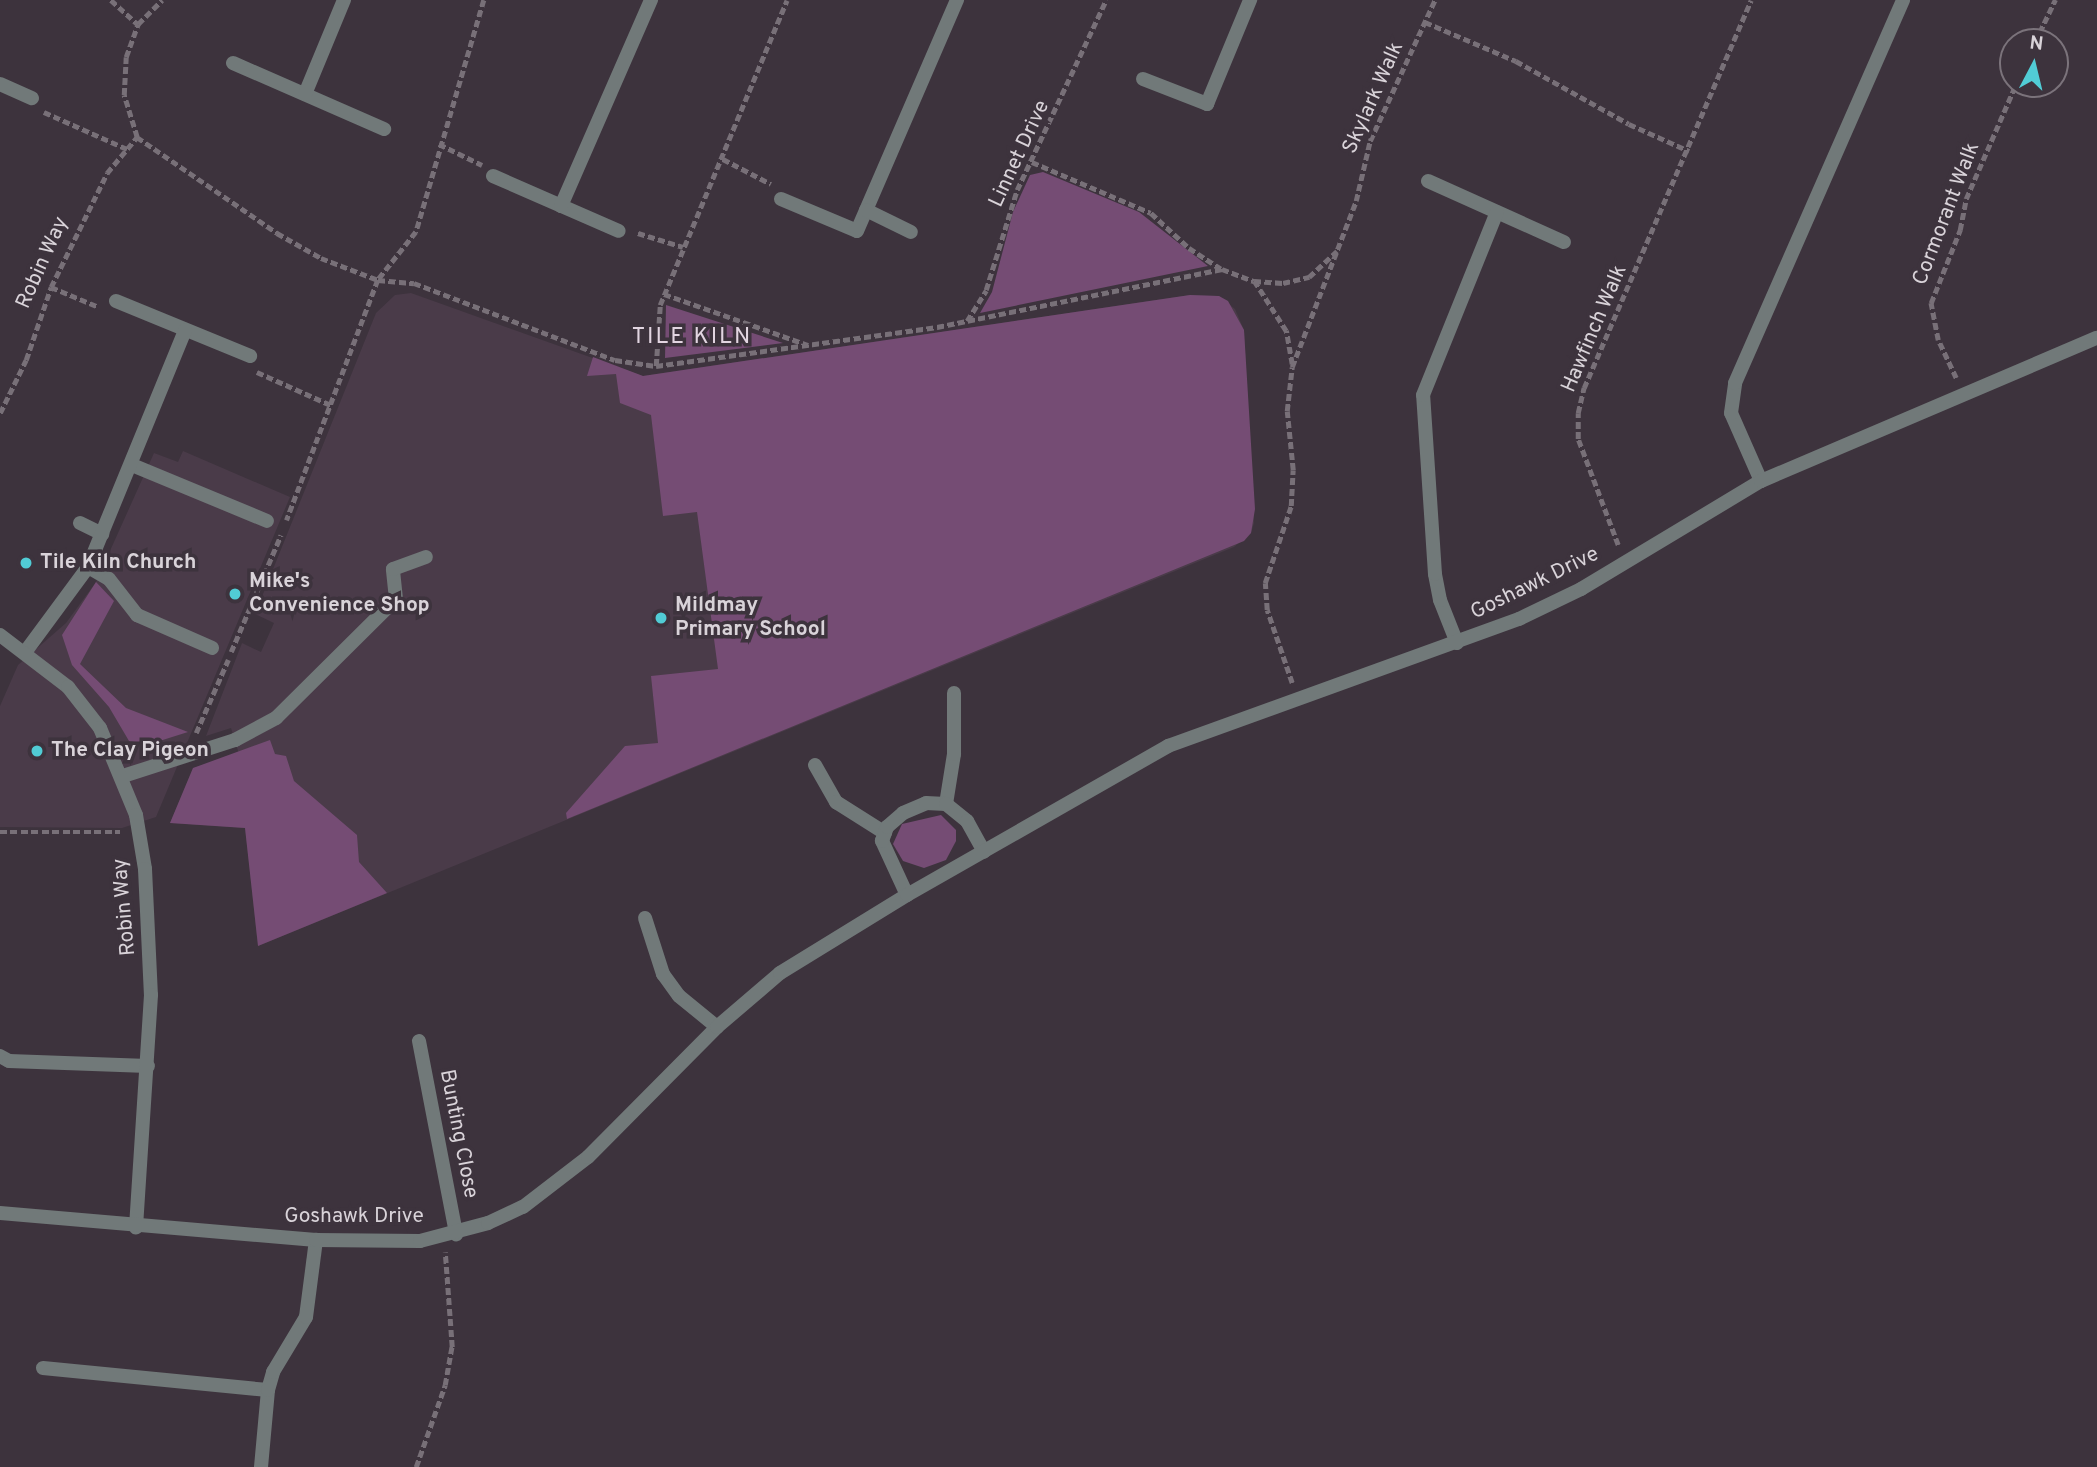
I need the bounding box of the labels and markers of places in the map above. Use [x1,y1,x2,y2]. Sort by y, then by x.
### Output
place label: Tile Kiln Church [40,550,197,576]
marker: Tile Kiln Church [18,555,34,571]
place label: Mike's Convenience Shop [249,569,430,619]
marker: Mike's Convenience Shop [227,586,243,602]
place label: Mildmay Primary School [675,593,826,643]
marker: Mildmay Primary School [653,610,669,626]
place label: The Clay Pigeon [51,738,209,764]
marker: The Clay Pigeon [29,743,45,759]

